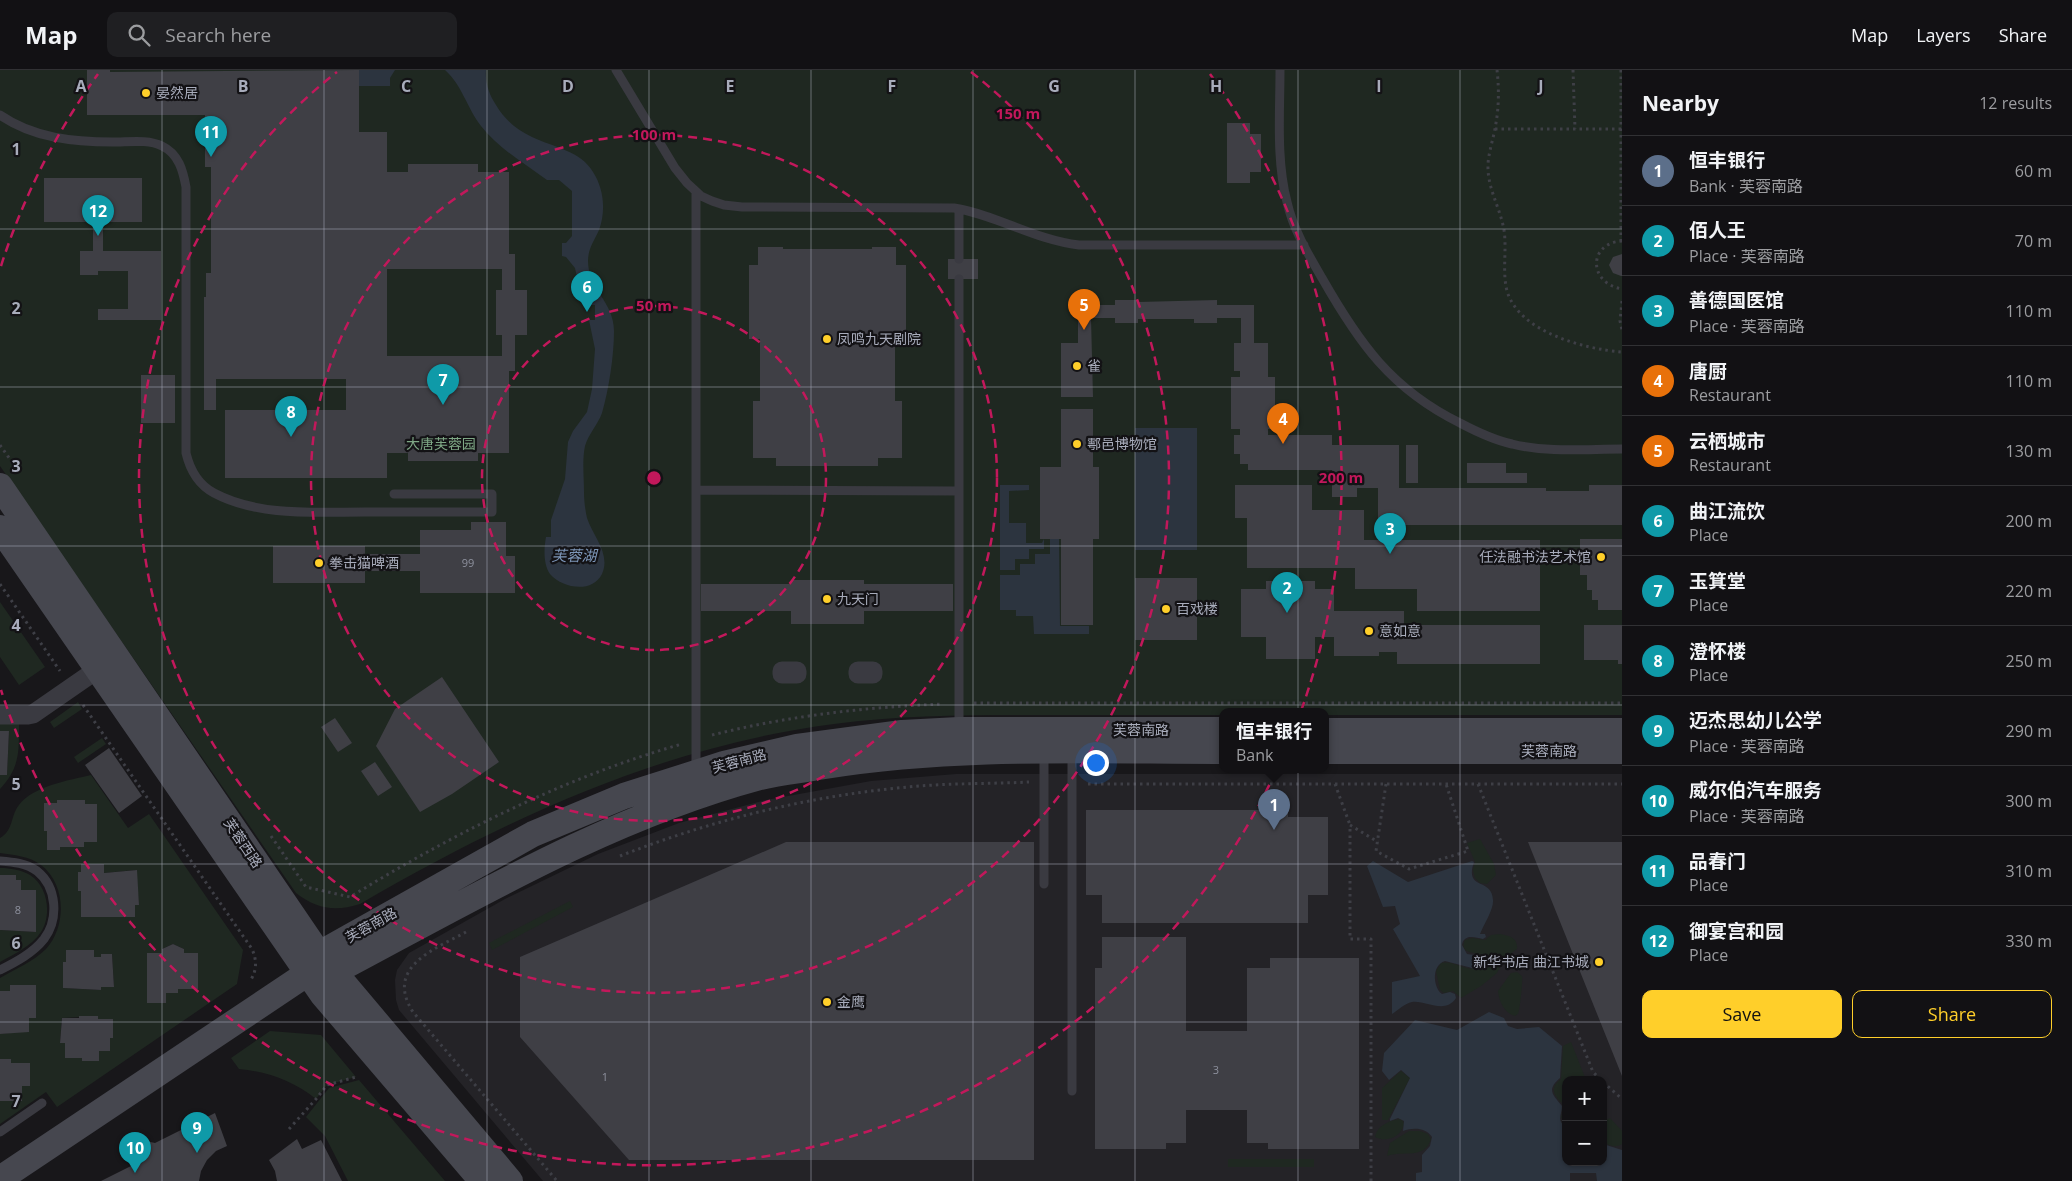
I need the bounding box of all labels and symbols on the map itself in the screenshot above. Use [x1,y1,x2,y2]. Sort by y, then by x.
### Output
text: A [75,75,87,97]
text: B [238,75,248,97]
text: C [401,75,411,97]
text: D [562,75,574,97]
text: E [726,75,735,97]
text: F [888,75,896,97]
text: G [1048,75,1060,97]
text: H [1210,75,1222,97]
text: I [1376,75,1382,97]
text: J [1536,75,1544,97]
place label: 晏然居 [156,83,198,102]
marker: 晏然居 [140,87,152,99]
text: 150 m [996,103,1040,123]
pin: 11 [195,116,227,157]
text: 100 m [632,124,676,144]
text: 1 [11,138,21,160]
pin: 12 [82,195,114,236]
pin: 6 [571,271,603,312]
pin: 5 [1068,289,1100,330]
text: 50 m [636,295,672,315]
text: 2 [11,297,21,319]
place label: 凤鸣九天剧院 [837,329,921,348]
marker: 凤鸣九天剧院 [821,333,833,345]
place label: 雀 [1087,356,1101,375]
marker: 雀 [1071,360,1083,372]
pin: 7 [427,364,459,405]
pin: 8 [275,396,307,437]
pin: 4 [1267,403,1299,444]
park label: 大唐芙蓉园 [406,434,476,453]
place label: 鄠邑博物馆 [1087,434,1157,453]
marker: 鄠邑博物馆 [1071,438,1083,450]
text: 3 [11,455,21,477]
text: 200 m [1319,467,1363,487]
centre of rings [645,469,663,487]
pin: 3 [1374,513,1406,554]
water label: 芙蓉湖 [551,545,598,565]
place label: 任法融书法艺术馆 [1479,547,1591,566]
marker: 任法融书法艺术馆 [1595,551,1607,563]
place label: 拳击猫啤酒 [329,553,399,572]
house number: 99 [462,555,474,570]
marker: 拳击猫啤酒 [313,557,325,569]
pin: 2 [1271,572,1303,613]
place label: 九天门 [837,589,879,608]
marker: 九天门 [821,593,833,605]
place label: 百戏楼 [1176,599,1218,618]
marker: 百戏楼 [1160,603,1172,615]
text: 4 [11,614,21,636]
place label: 意如意 [1379,621,1421,640]
marker: 意如意 [1363,625,1375,637]
street label: 芙蓉南路 [1113,720,1169,739]
street label: 芙蓉南路 [1521,741,1577,760]
street label: 芙蓉南路 [709,744,768,777]
your location [1083,750,1109,776]
text: 5 [11,773,21,795]
pin: 1 [1258,789,1290,830]
street label: 芙蓉西路 [220,814,267,871]
house number: 8 [15,902,21,917]
street label: 芙蓉南路 [342,903,400,946]
text: 6 [11,932,21,954]
place label: 新华书店 曲江书城 [1473,952,1589,971]
marker: 新华书店 曲江书城 [1593,956,1605,968]
place label: 金鹰 [837,992,865,1011]
marker: 金鹰 [821,996,833,1008]
house number: 3 [1213,1062,1219,1077]
house number: 1 [602,1069,608,1084]
text: 7 [11,1090,21,1112]
pin: 9 [181,1112,213,1153]
pin: 10 [119,1132,151,1173]

